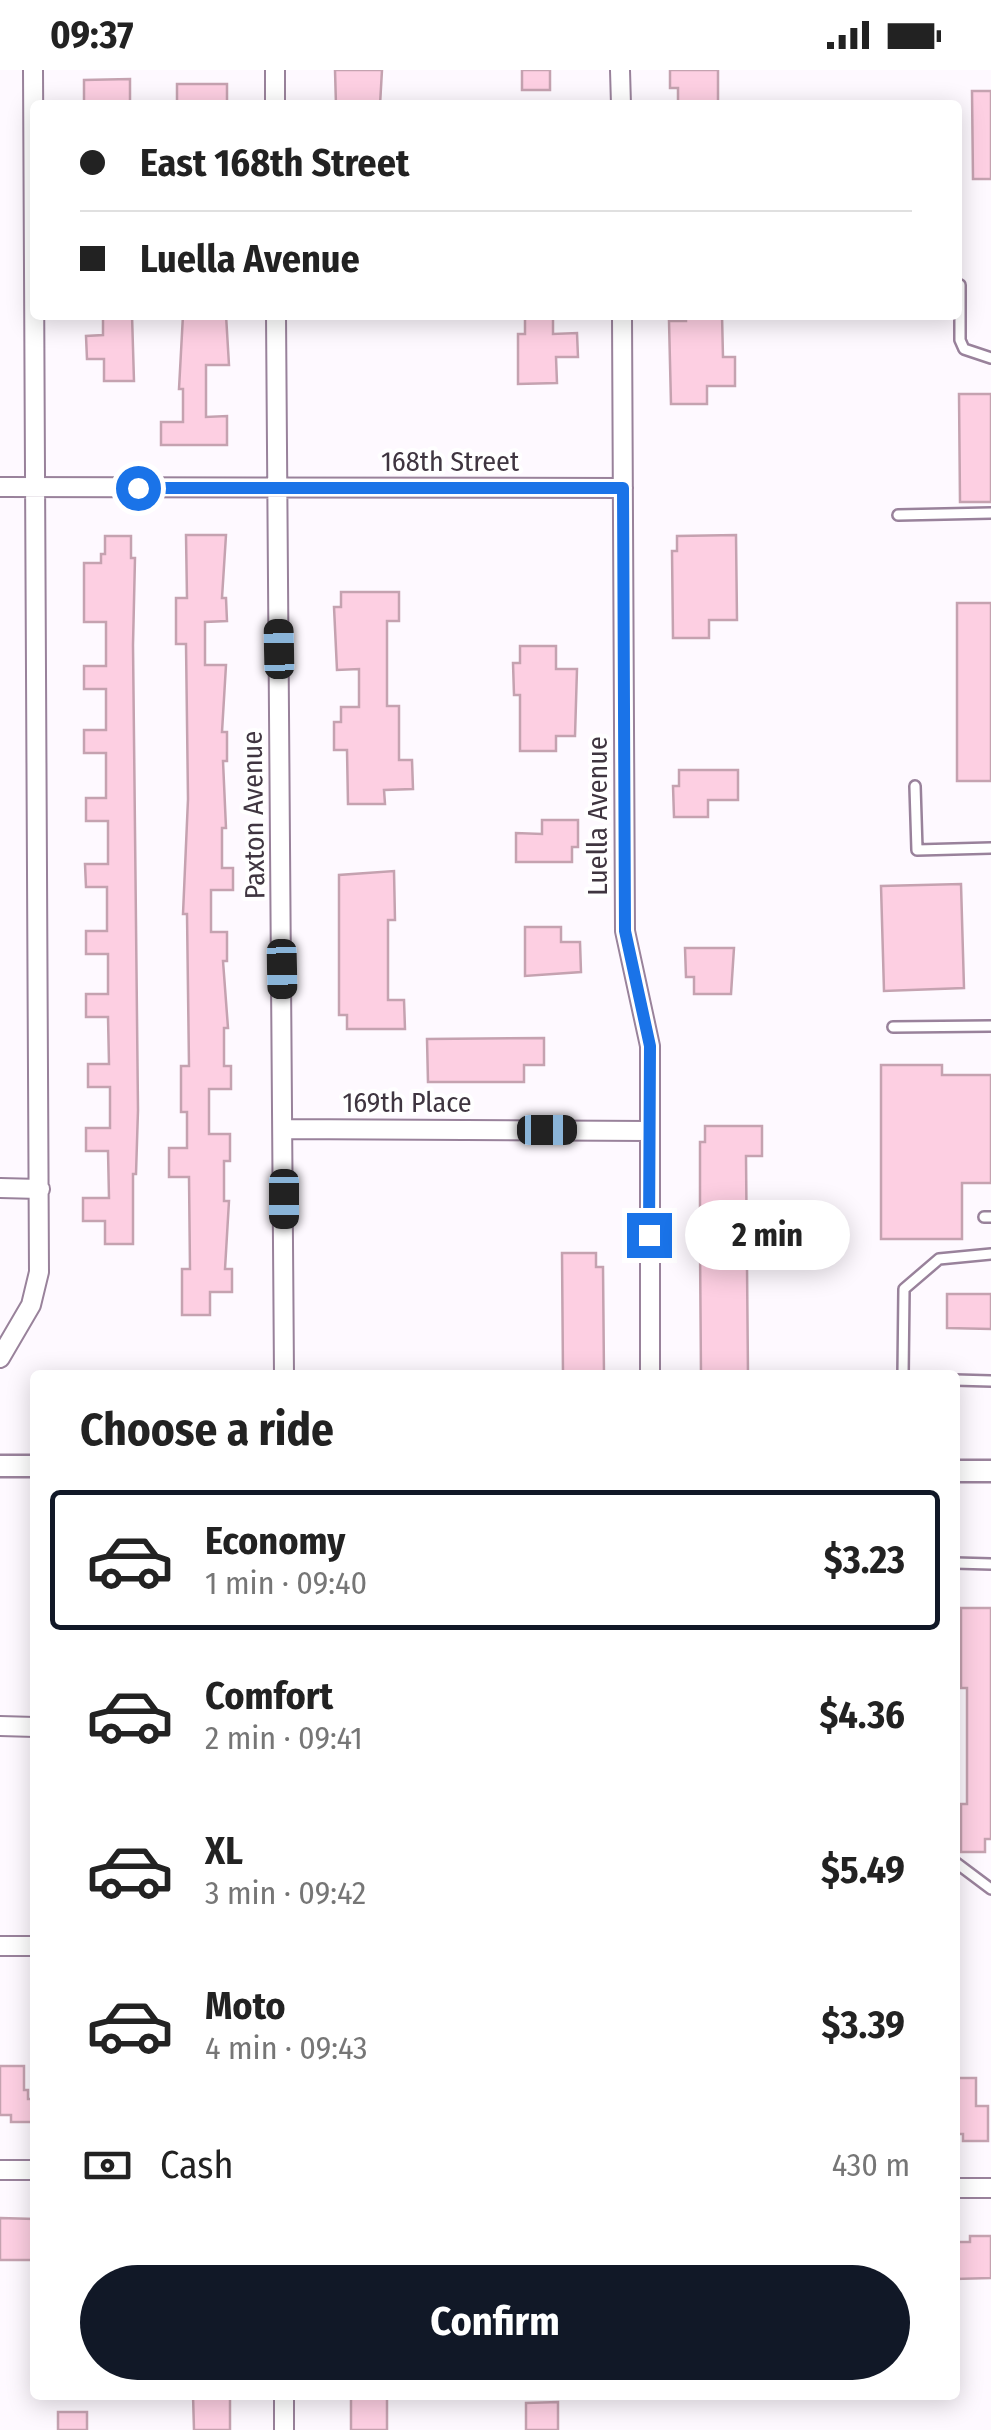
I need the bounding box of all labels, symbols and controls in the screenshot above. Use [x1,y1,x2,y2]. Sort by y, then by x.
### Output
text: 09:37 [50,12,133,58]
text: East 168th Street [140,140,409,186]
text: Luella Avenue [140,236,360,282]
street label: 168th Street [381,445,520,478]
route start [116,466,161,511]
car [263,619,295,679]
street label: Paxton Avenue [236,731,271,899]
street label: Luella Avenue [581,736,614,896]
car [266,939,298,999]
street label: 169th Place [342,1086,472,1119]
car [517,1115,577,1145]
car [269,1169,299,1229]
callout: 2 min [684,1200,849,1270]
route end [627,1213,672,1258]
text: 2 min [732,1216,803,1254]
text: Choose a ride [80,1403,334,1457]
icon: car [85,1515,175,1605]
text: Economy [205,1518,345,1564]
text: $3.23 [824,1537,905,1583]
text: 1 min · 09:40 [205,1564,367,1602]
icon: car [85,1670,175,1760]
text: Comfort [205,1673,333,1719]
text: $4.36 [819,1692,905,1738]
text: 2 min · 09:41 [205,1719,363,1757]
icon: car [85,1825,175,1915]
text: XL [205,1828,243,1874]
text: $5.49 [821,1847,905,1893]
text: 3 min · 09:42 [205,1874,366,1912]
icon: car [85,1980,175,2070]
text: Moto [205,1983,286,2029]
text: $3.39 [822,2002,905,2048]
text: 4 min · 09:43 [205,2029,367,2067]
icon: cash [80,2138,135,2193]
text: Cash [160,2142,234,2188]
text: 430 m [832,2146,910,2184]
button: Confirm [80,2265,910,2380]

